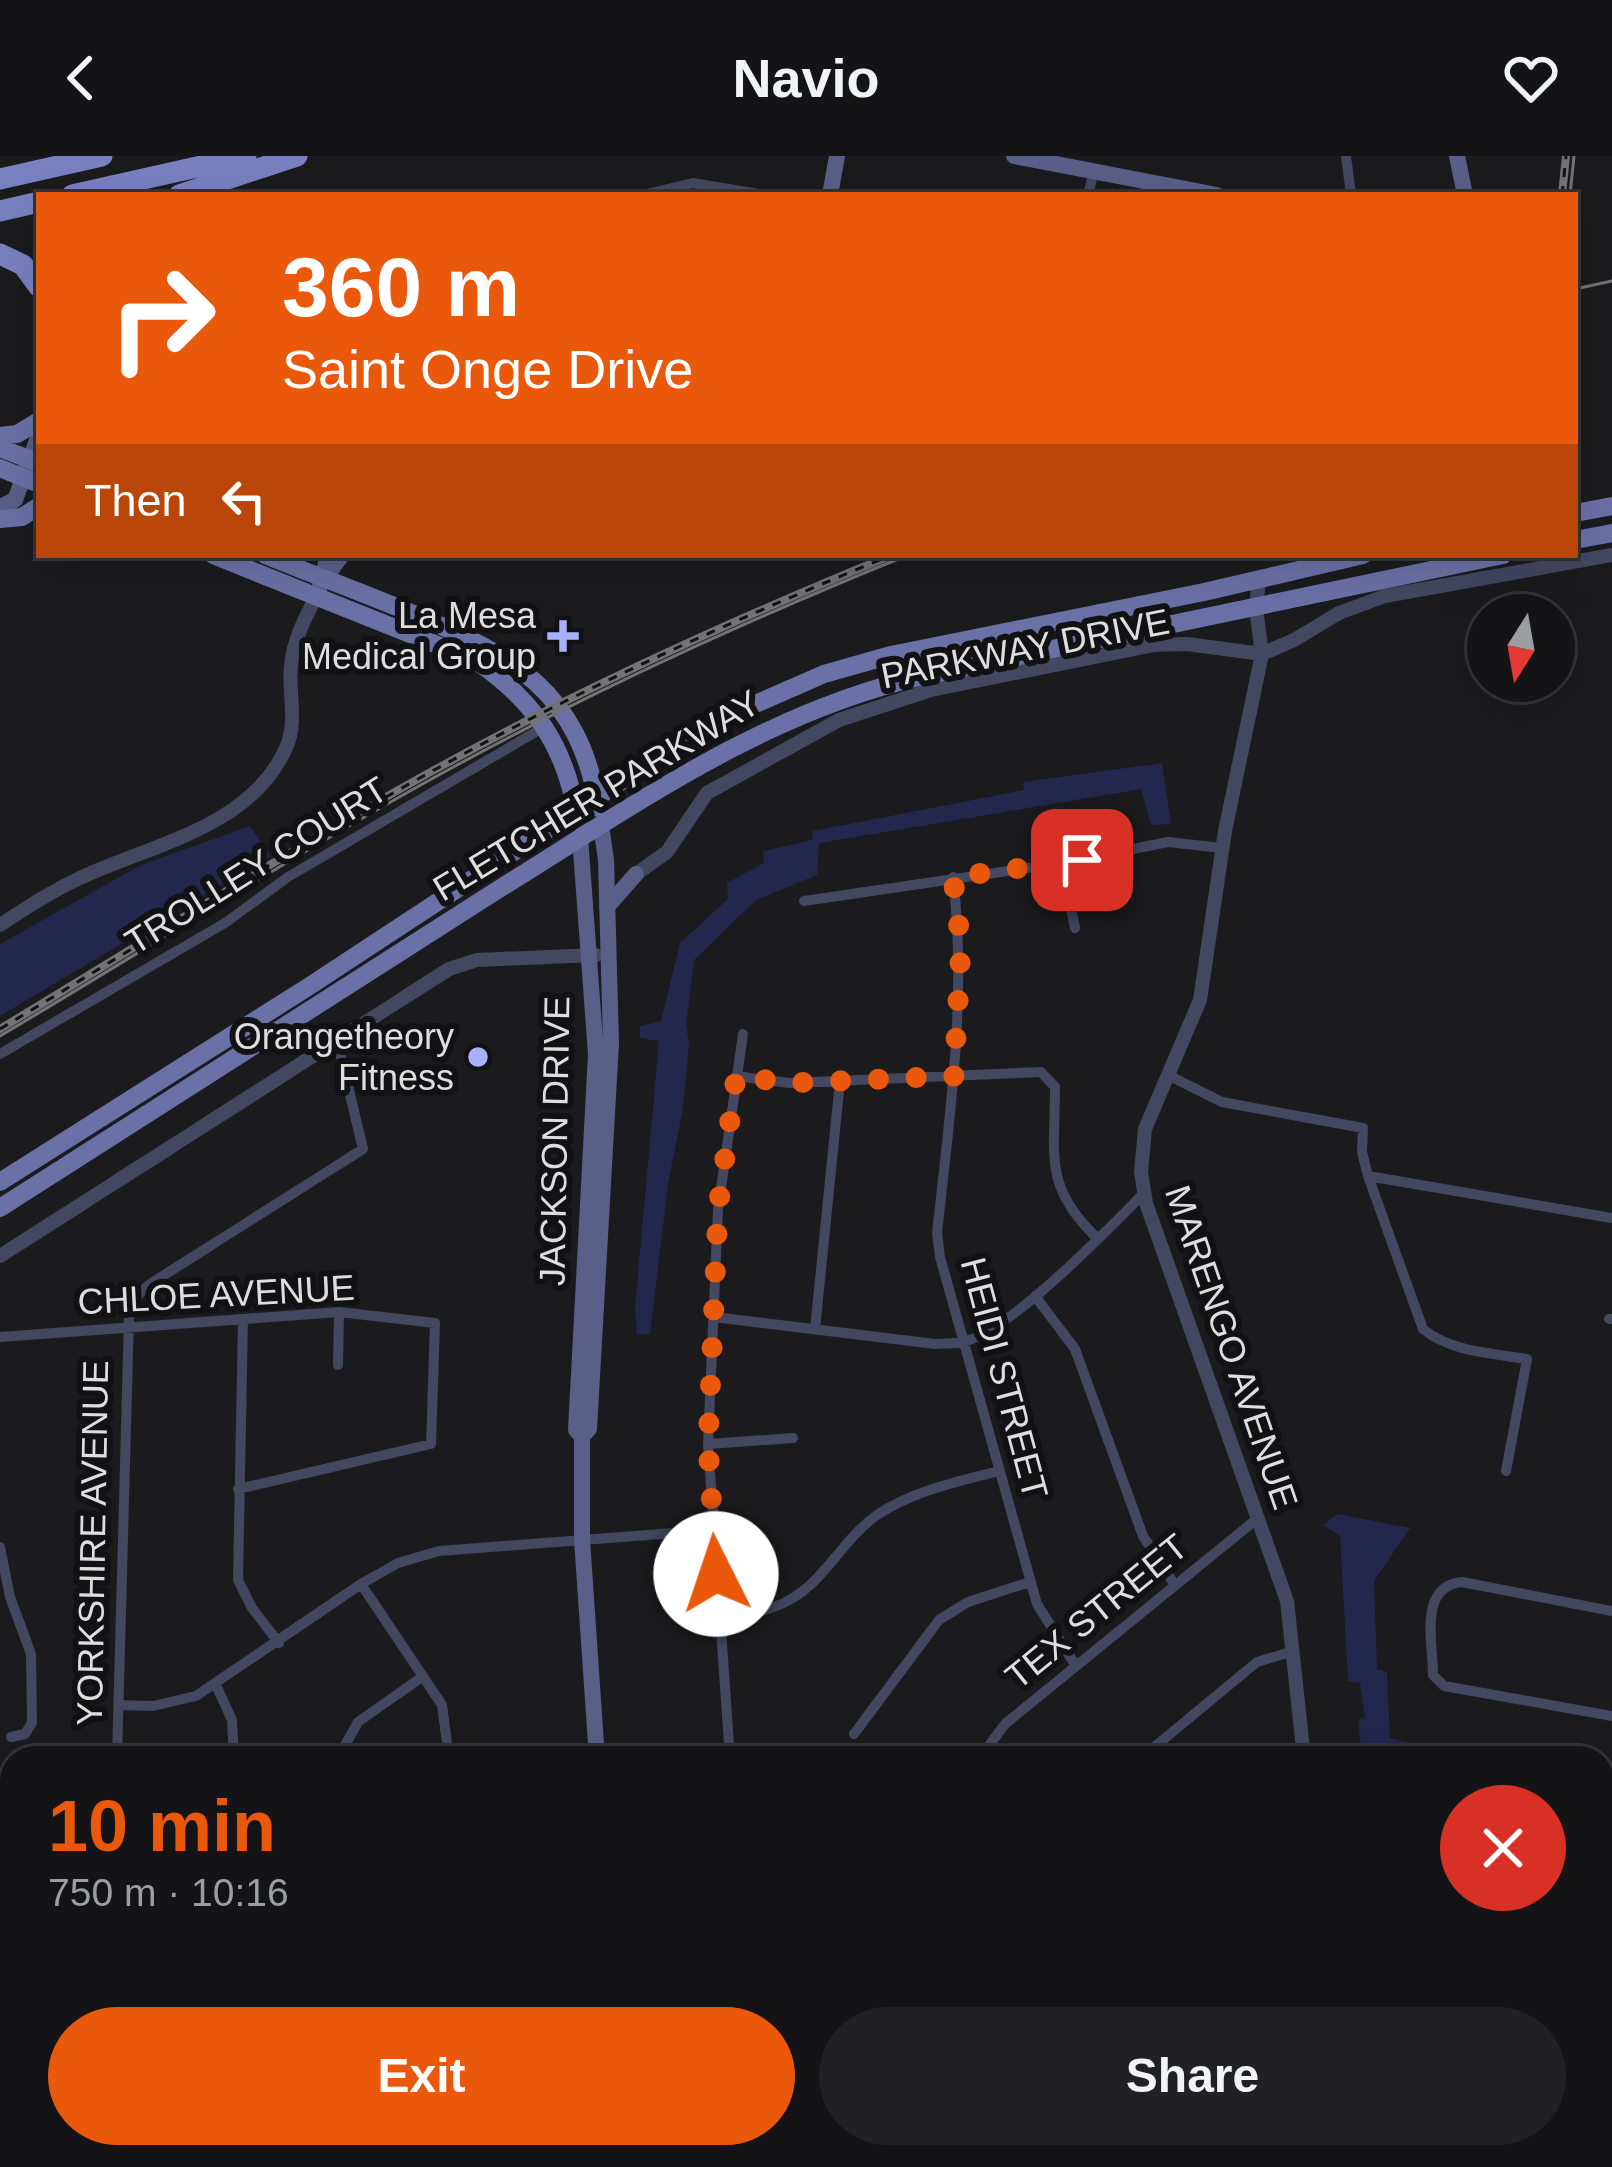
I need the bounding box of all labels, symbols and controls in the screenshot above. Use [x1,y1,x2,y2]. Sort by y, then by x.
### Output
icon: back [48,45,114,111]
icon: heart [1498,45,1564,111]
text: Navio [732,48,880,108]
icon: right [84,240,240,396]
text: 360 m [282,240,520,334]
text: Saint Onge Drive [282,339,693,399]
icon: left [211,468,277,534]
text: Then [84,475,187,526]
north arrow [1467,594,1575,702]
map controls [1467,594,1575,702]
place label: La Mesa Medical Group [302,595,537,677]
street label: PARKWAY DRIVE [878,600,1173,697]
marker: La Mesa Medical Group [547,620,579,652]
street label: FLETCHER PARKWAY [426,682,767,909]
street label: TROLLEY COURT [118,768,395,962]
pin [1031,809,1133,911]
icon: arrive [1049,827,1115,893]
street label: JACKSON DRIVE [531,996,578,1286]
place label: Orangetheory Fitness [234,1016,454,1098]
marker: Orangetheory Fitness [465,1044,491,1070]
street label: MARENGO AVENUE [1157,1180,1306,1514]
street label: HEIDI STREET [953,1253,1056,1503]
street label: CHLOE AVENUE [76,1267,356,1322]
street label: YORKSHIRE AVENUE [69,1360,116,1726]
position arrow [653,1511,779,1637]
street label: TEX STREET [997,1526,1195,1697]
button: close [1440,1785,1566,1911]
text: 10 min [48,1786,276,1866]
text: 750 m · 10:16 [48,1871,289,1914]
button: Exit [48,2007,795,2145]
button: Share [819,2007,1566,2145]

